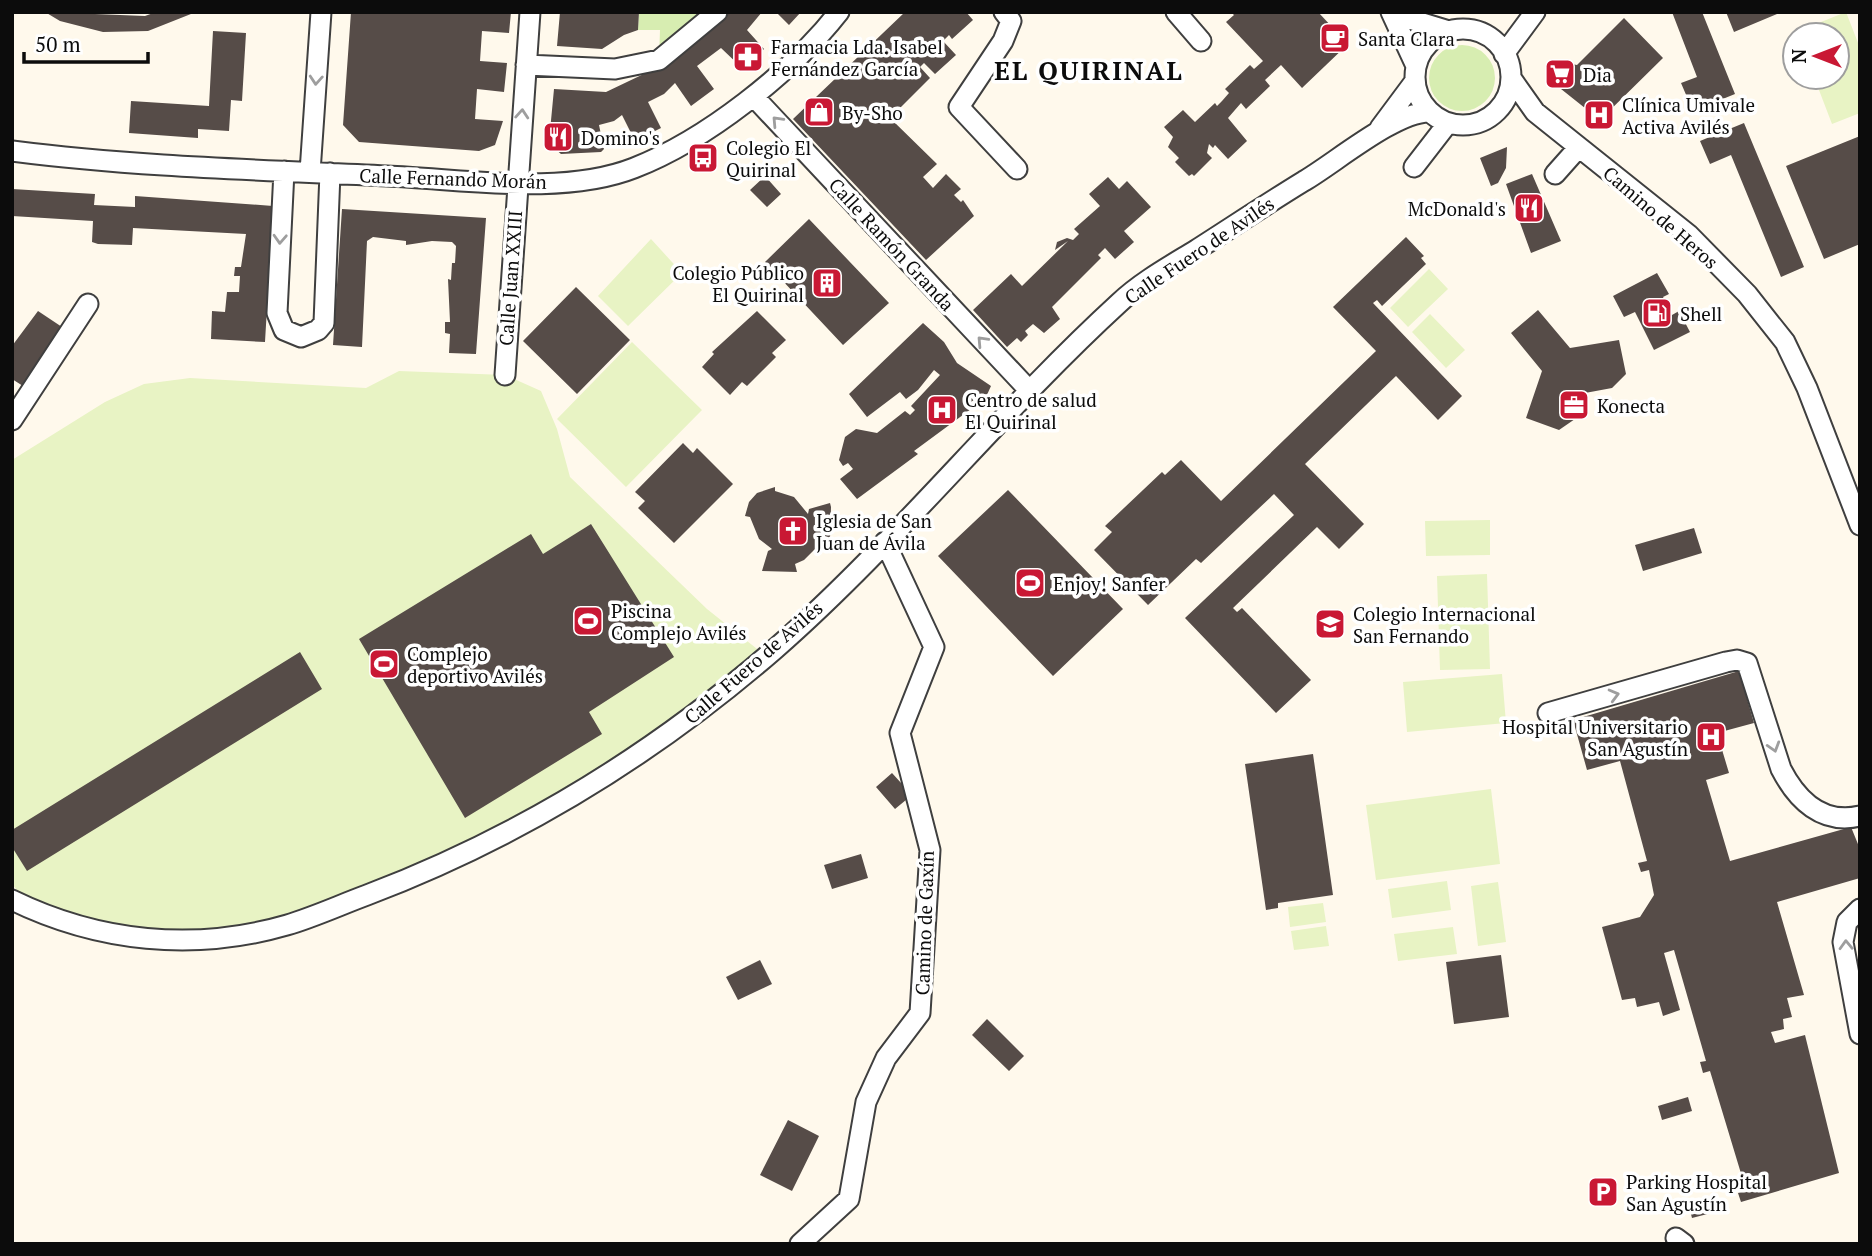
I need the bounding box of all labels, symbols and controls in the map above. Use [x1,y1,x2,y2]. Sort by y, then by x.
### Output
scale bar [24,21,149,65]
cafe icon: Santa Clara [1318,21,1352,55]
north arrow [1781,21,1851,91]
place label: Santa Clara [1358,26,1455,51]
text: 50 m [35,30,81,58]
place label: Farmacia Lda. Isabel Fernández García [771,34,943,81]
pharmacy icon: Farmacia Lda. Isabel Fernández García [731,40,765,74]
text: N [1786,48,1811,63]
district label: EL QUIRINAL [994,53,1184,87]
supermarket icon: Dia [1543,57,1577,91]
place label: Dia [1583,62,1612,87]
one-way arrow [309,75,324,86]
place label: Clínica Umivale Activa Avilés [1622,92,1755,139]
shop icon: By-Sho [802,95,836,129]
hospital icon: Clínica Umivale Activa Avilés [1582,98,1616,132]
place label: By-Sho [842,100,903,125]
one-way arrow [514,108,529,119]
one-way arrow [772,116,785,129]
restaurant icon: Domino's [541,120,575,154]
place label: Domino's [581,125,660,150]
place label: Colegio El Quirinal [726,135,811,182]
bus stop icon: Colegio El Quirinal [686,141,720,175]
street label: Camino de Heros [1598,160,1724,274]
street label: Calle Fernando Morán [359,162,547,194]
street label: Calle Ramón Granda [824,172,961,316]
street label: Calle Fuero de Avilés [1119,191,1279,309]
restaurant icon: McDonald's [1512,191,1546,225]
place label: McDonald's [1408,196,1506,221]
street label: Calle Juan XXIII [493,209,527,347]
one-way arrow [273,234,288,245]
place label: Colegio Público El Quirinal [673,260,804,307]
building icon: Colegio Público El Quirinal [810,266,844,300]
fuel station icon: Shell [1640,296,1674,330]
place label: Shell [1680,301,1722,326]
one-way arrow [978,336,991,349]
place label: Centro de salud El Quirinal [965,387,1097,434]
office icon: Konecta [1557,388,1591,422]
hospital icon: Centro de salud El Quirinal [925,393,959,427]
place label: Konecta [1597,393,1666,418]
place label: Iglesia de San Juan de Ávila [816,508,932,555]
church icon: Iglesia de San Juan de Ávila [776,514,810,548]
sports icon: Enjoy! Sanfer [1013,566,1047,600]
place label: Enjoy! Sanfer [1053,571,1166,596]
street label: Calle Fuero de Avilés [679,595,827,729]
place label: Piscina Complejo Avilés [611,598,746,645]
place label: Colegio Internacional San Fernando [1353,601,1536,648]
sports icon: Piscina Complejo Avilés [571,604,605,638]
school or university icon: Colegio Internacional San Fernando [1313,607,1347,641]
place label: Complejo deportivo Avilés [407,641,543,688]
sports icon: Complejo deportivo Avilés [367,647,401,681]
one-way arrow [1607,689,1619,703]
place label: Hospital Universitario San Agustín [1502,714,1688,761]
hospital icon: Hospital Universitario San Agustín [1694,720,1728,754]
one-way arrow [1766,741,1780,753]
street label: Camino de Gaxín [909,850,939,996]
one-way arrow [1838,939,1853,950]
place label: Parking Hospital San Agustín [1626,1169,1767,1216]
parking icon: Parking Hospital San Agustín [1586,1175,1620,1209]

